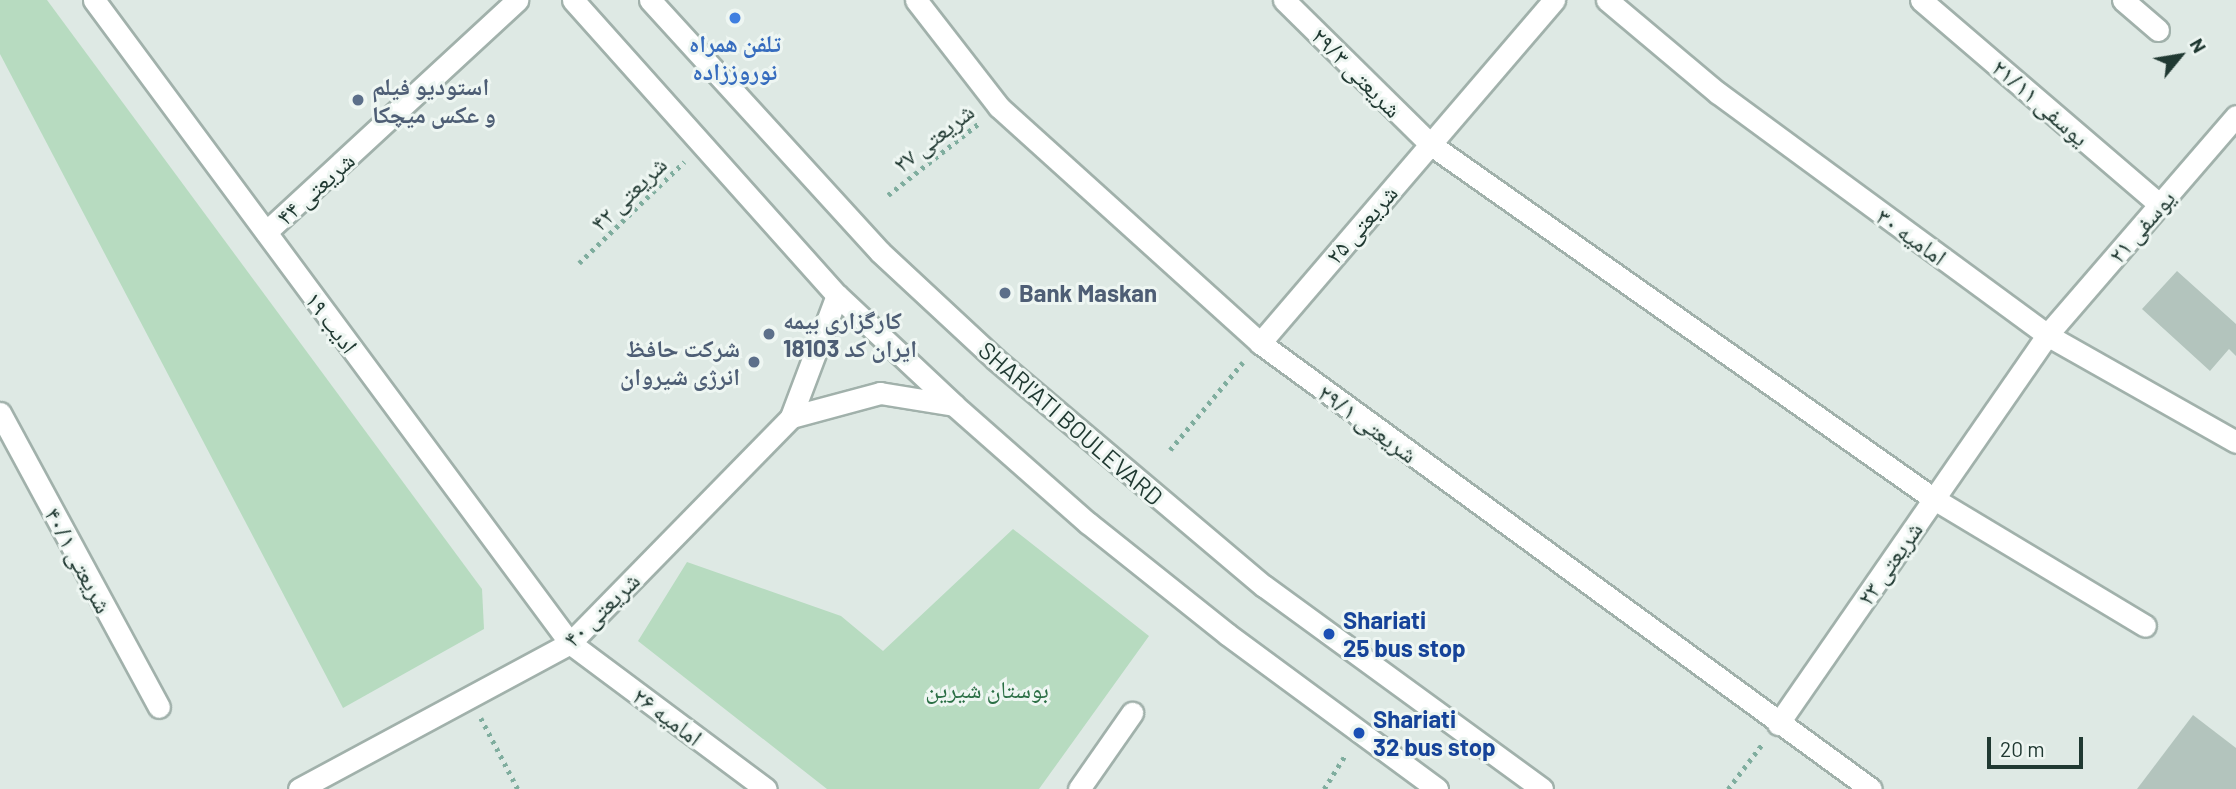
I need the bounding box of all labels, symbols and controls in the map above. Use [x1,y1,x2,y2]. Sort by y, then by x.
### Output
marker: تلفن همراه نوروززاده [727,10,743,26]
street label: شریعتی ۲۹/۳ [1306,21,1408,123]
north arrow [2145,21,2215,91]
place label: تلفن همراه نوروززاده [689,29,781,85]
text: N [2185,34,2212,56]
street label: یوسفی ۲۱/۱۱ [1987,52,2095,152]
place label: استودیو فیلم و عکس میچکا [372,72,496,128]
marker: استودیو فیلم و عکس میچکا [350,92,366,108]
street label: شریعتی ۲۷ [887,96,979,178]
street label: شریعتی ۴۴ [270,145,360,231]
street label: شریعتی ۴۲ [584,150,672,236]
street label: شریعتی ۲۵ [1319,179,1403,269]
street label: یوسفی ۲۱ [2101,184,2181,268]
street label: امامیه ۳۰ [1871,201,1953,271]
place label: Bank Maskan [1019,279,1157,307]
street label: ادیب ۱۹ [299,285,365,359]
marker: Bank Maskan [997,285,1013,301]
place label: کارگزاری بیمه ایران کد 18103 [783,306,917,362]
marker: کارگزاری بیمه ایران کد 18103 [761,326,777,342]
place label: شرکت حافظ انرژی شیروان [620,334,740,390]
street label: SHARI'ATI BOULEVARD [973,335,1169,511]
marker: شرکت حافظ انرژی شیروان [746,354,762,370]
street label: شریعتی ۲۹/۱ [1313,377,1423,469]
street label: شریعتی ۴۰/۱ [39,502,119,618]
street label: شریعتی ۲۳ [1850,516,1928,610]
street label: شریعتی ۴۰ [557,566,645,652]
place label: Shariati 25 bus stop [1343,606,1466,662]
marker: Shariati 25 bus stop [1321,626,1337,642]
park label: بوستان شیرین [925,675,1049,703]
street label: امامیه ۲۶ [628,681,708,751]
place label: Shariati 32 bus stop [1373,705,1496,761]
scale bar [1991,722,2087,766]
marker: Shariati 32 bus stop [1351,725,1367,741]
text: 20 m [2000,736,2045,761]

